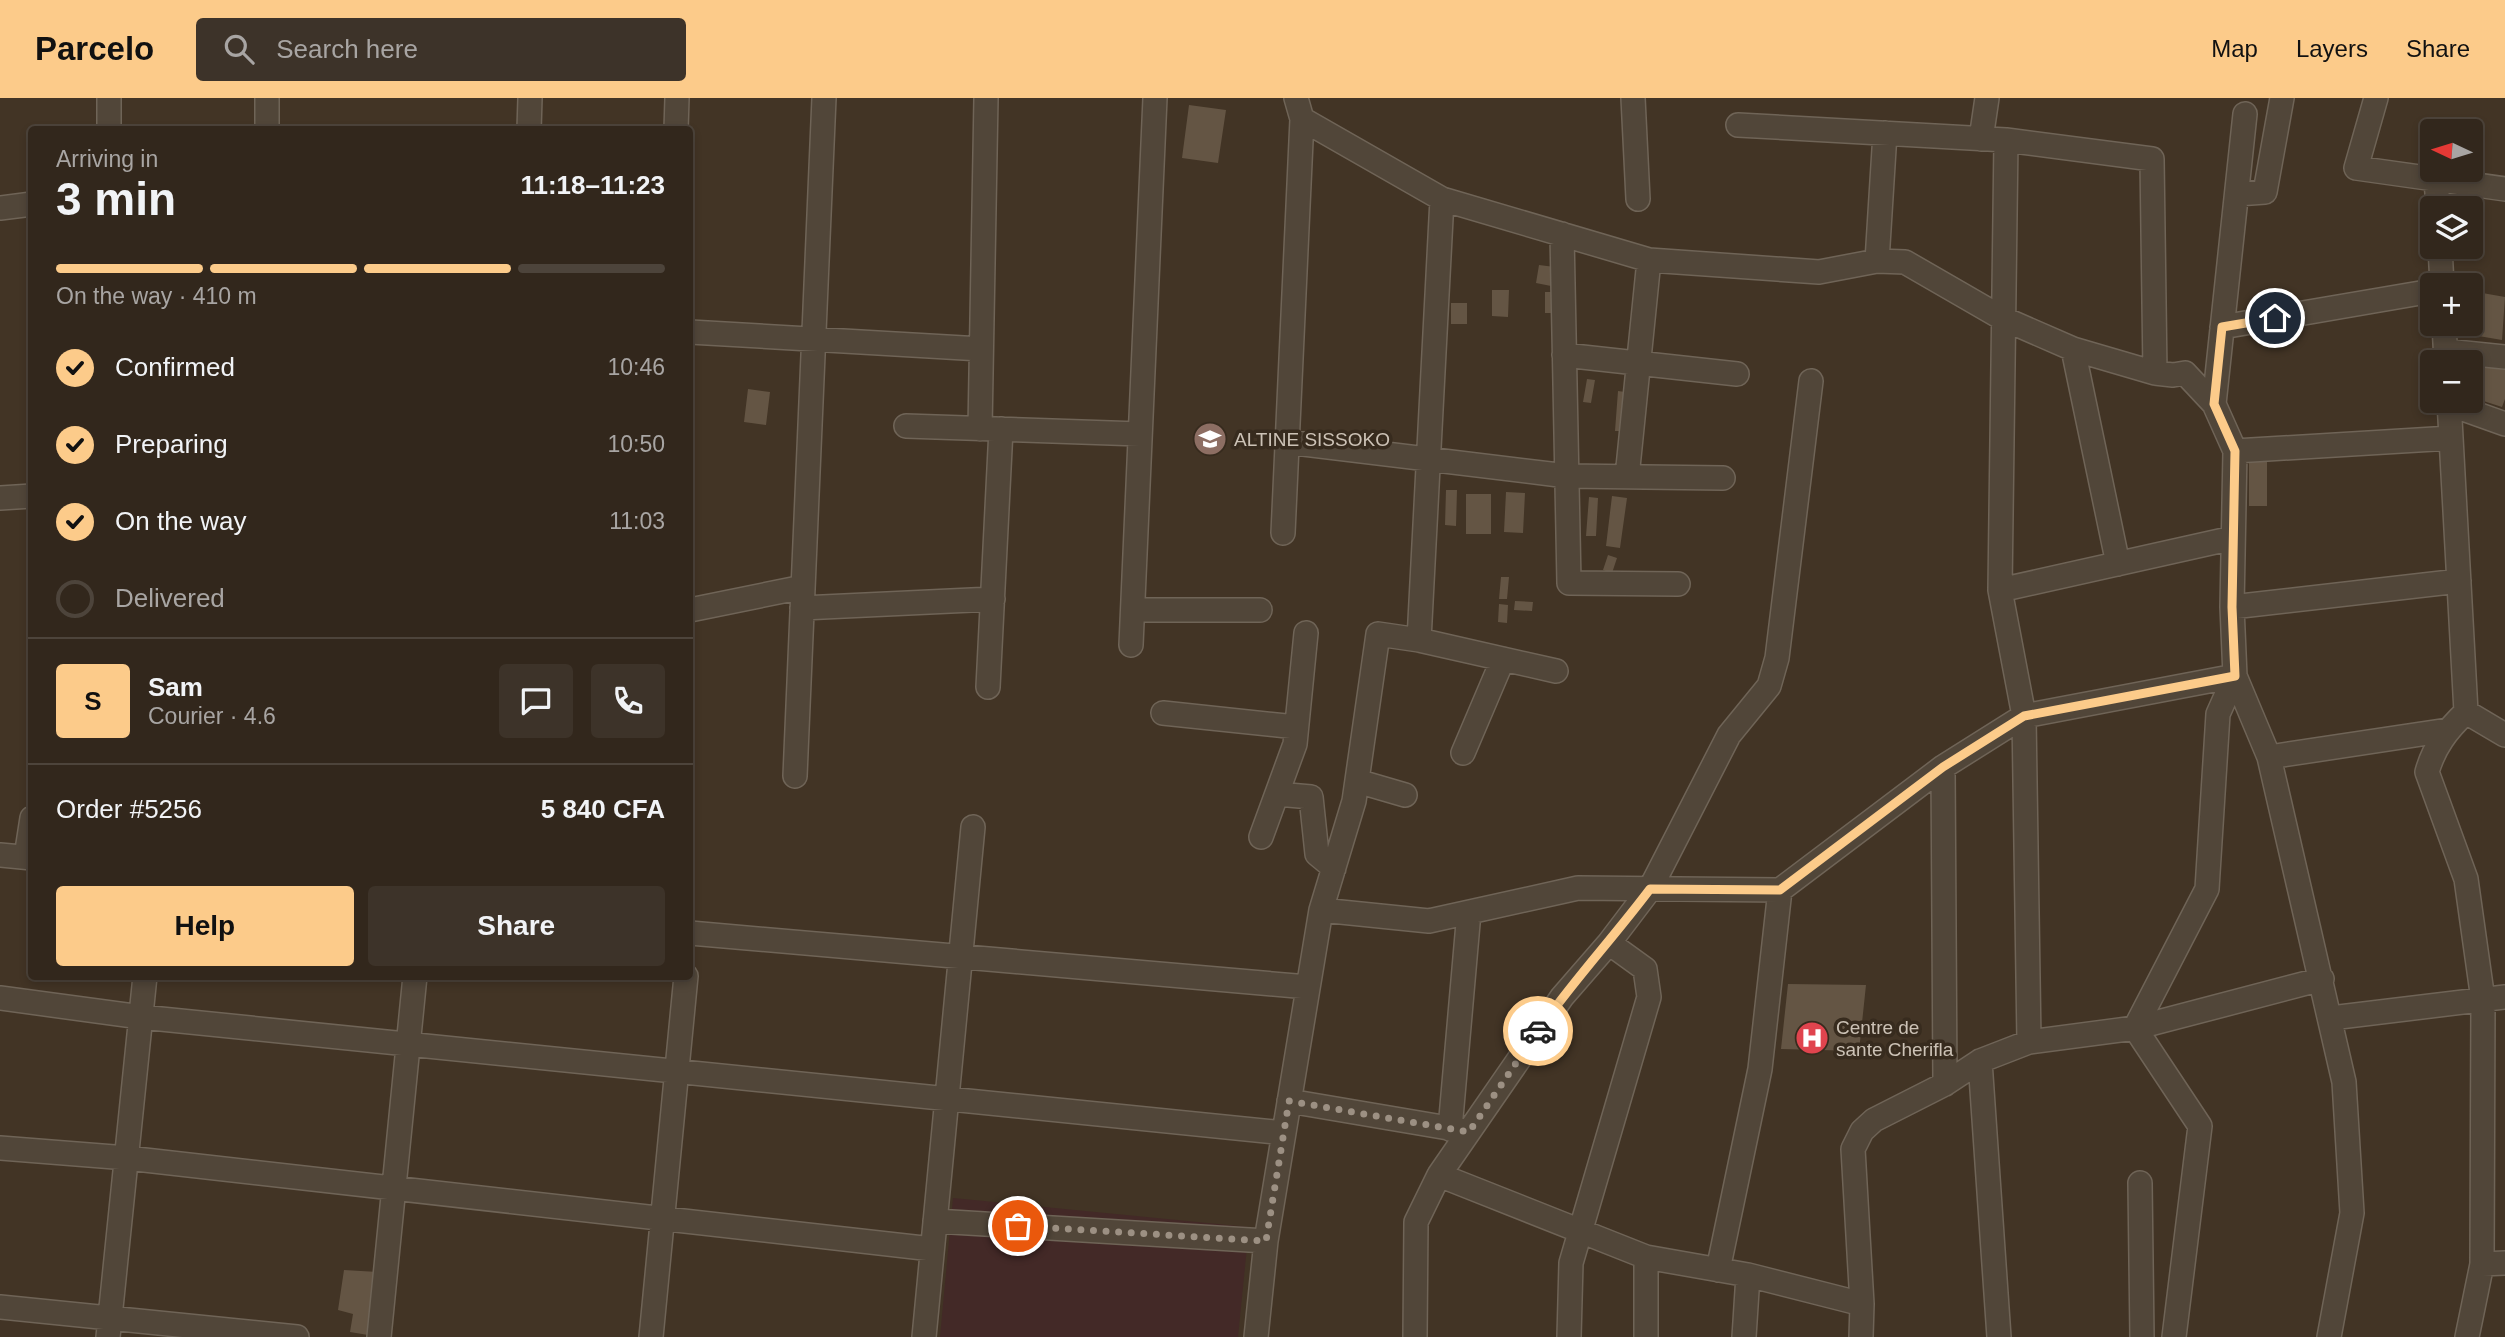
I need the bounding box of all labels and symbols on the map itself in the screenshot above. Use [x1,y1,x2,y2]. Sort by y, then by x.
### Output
north arrow [2420,119,2483,182]
pin [2245,288,2305,348]
school or university icon: ALTINE SISSOKO [1191,420,1229,458]
place label: ALTINE SISSOKO [1234,429,1390,450]
courier [1503,996,1573,1066]
place label: Centre de sante Cherifla [1836,1017,1954,1060]
hospital icon: Centre de sante Cherifla [1793,1019,1831,1057]
pin [988,1196,1048,1256]

